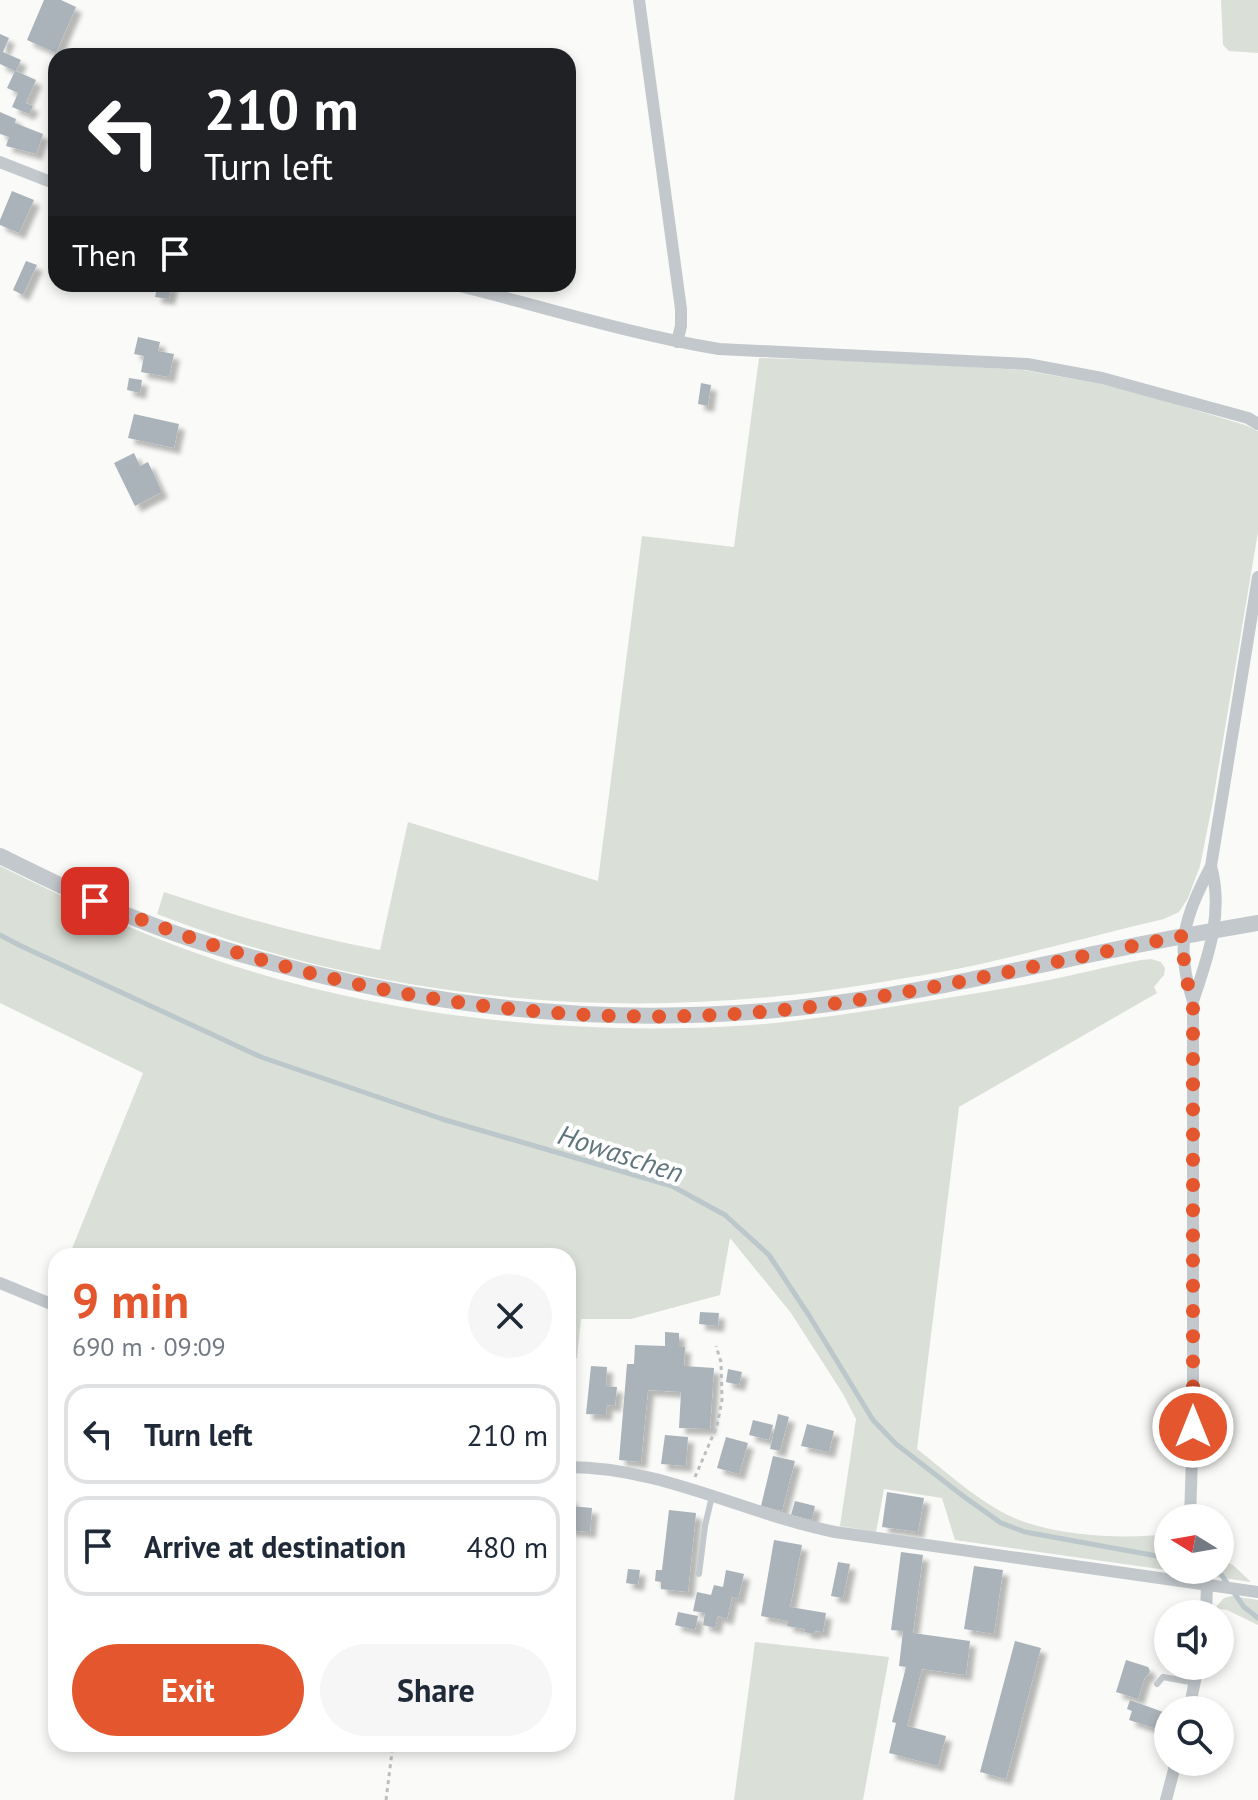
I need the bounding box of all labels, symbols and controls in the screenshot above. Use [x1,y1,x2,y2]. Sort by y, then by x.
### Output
text: 210 m [204,73,359,145]
icon: left [72,80,176,184]
text: Turn left [204,143,333,190]
icon: arrive [153,232,197,276]
text: Then [72,235,137,274]
pin [61,867,129,935]
icon: arrive [73,879,117,923]
water label: Howaschen [554,1115,688,1191]
text: 9 min [72,1269,189,1331]
button: close [468,1274,552,1358]
text: 690 m · 09:09 [72,1330,226,1363]
position arrow [1151,1385,1235,1469]
icon: left [76,1412,120,1456]
text: Turn left [144,1415,252,1454]
text: 210 m [467,1415,548,1454]
north arrow [1154,1504,1234,1584]
map controls [1154,1504,1234,1776]
icon: arrive [76,1524,120,1568]
text: Arrive at destination [144,1527,406,1566]
text: 480 m [467,1527,548,1566]
button: sound [1154,1600,1234,1680]
button: Exit [72,1644,304,1736]
button: Share [320,1644,552,1736]
button: search [1154,1696,1234,1776]

